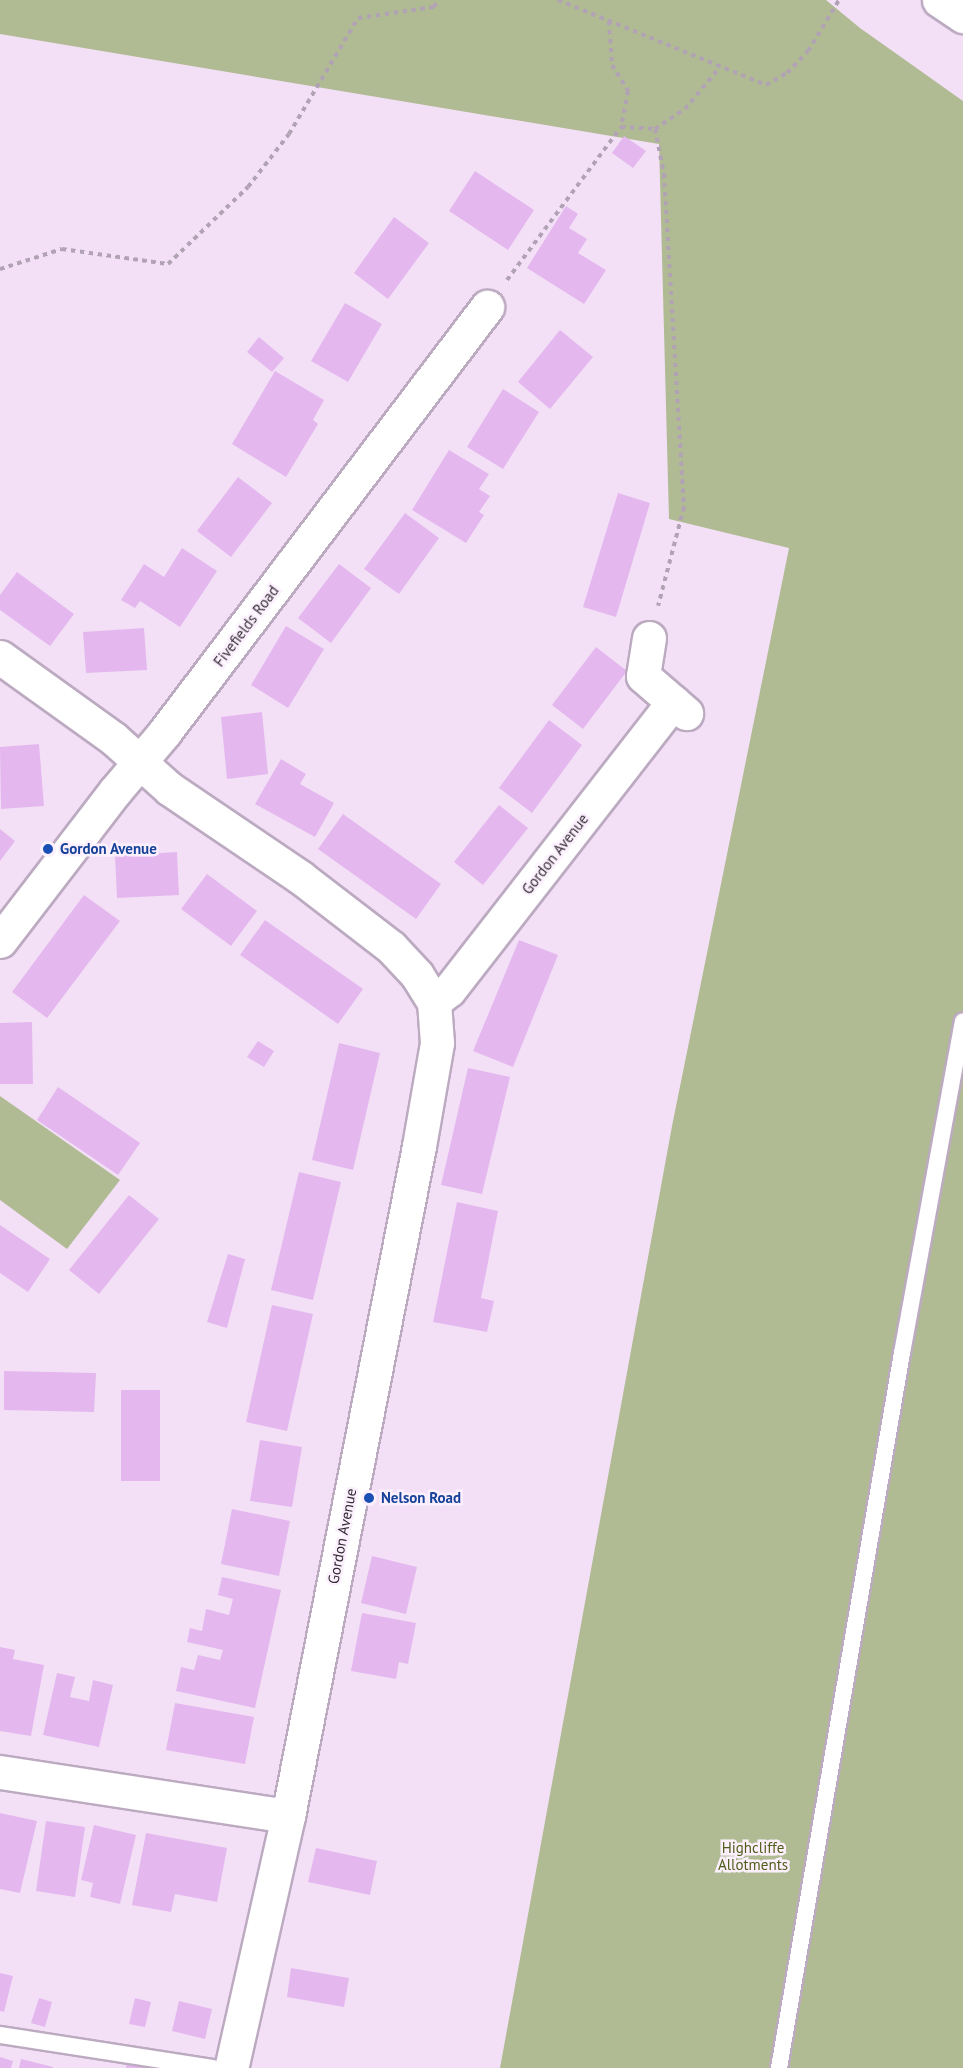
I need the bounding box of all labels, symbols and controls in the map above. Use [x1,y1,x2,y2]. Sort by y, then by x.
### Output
street label: Fivefields Road [210,582,282,670]
street label: Gordon Avenue [518,810,592,898]
place label: Gordon Avenue [60,840,157,858]
marker: Gordon Avenue [41,842,55,856]
street label: Gordon Avenue [324,1486,360,1586]
place label: Nelson Road [381,1489,461,1507]
marker: Nelson Road [362,1491,376,1505]
park label: Highcliffe Allotments [718,1838,788,1873]

